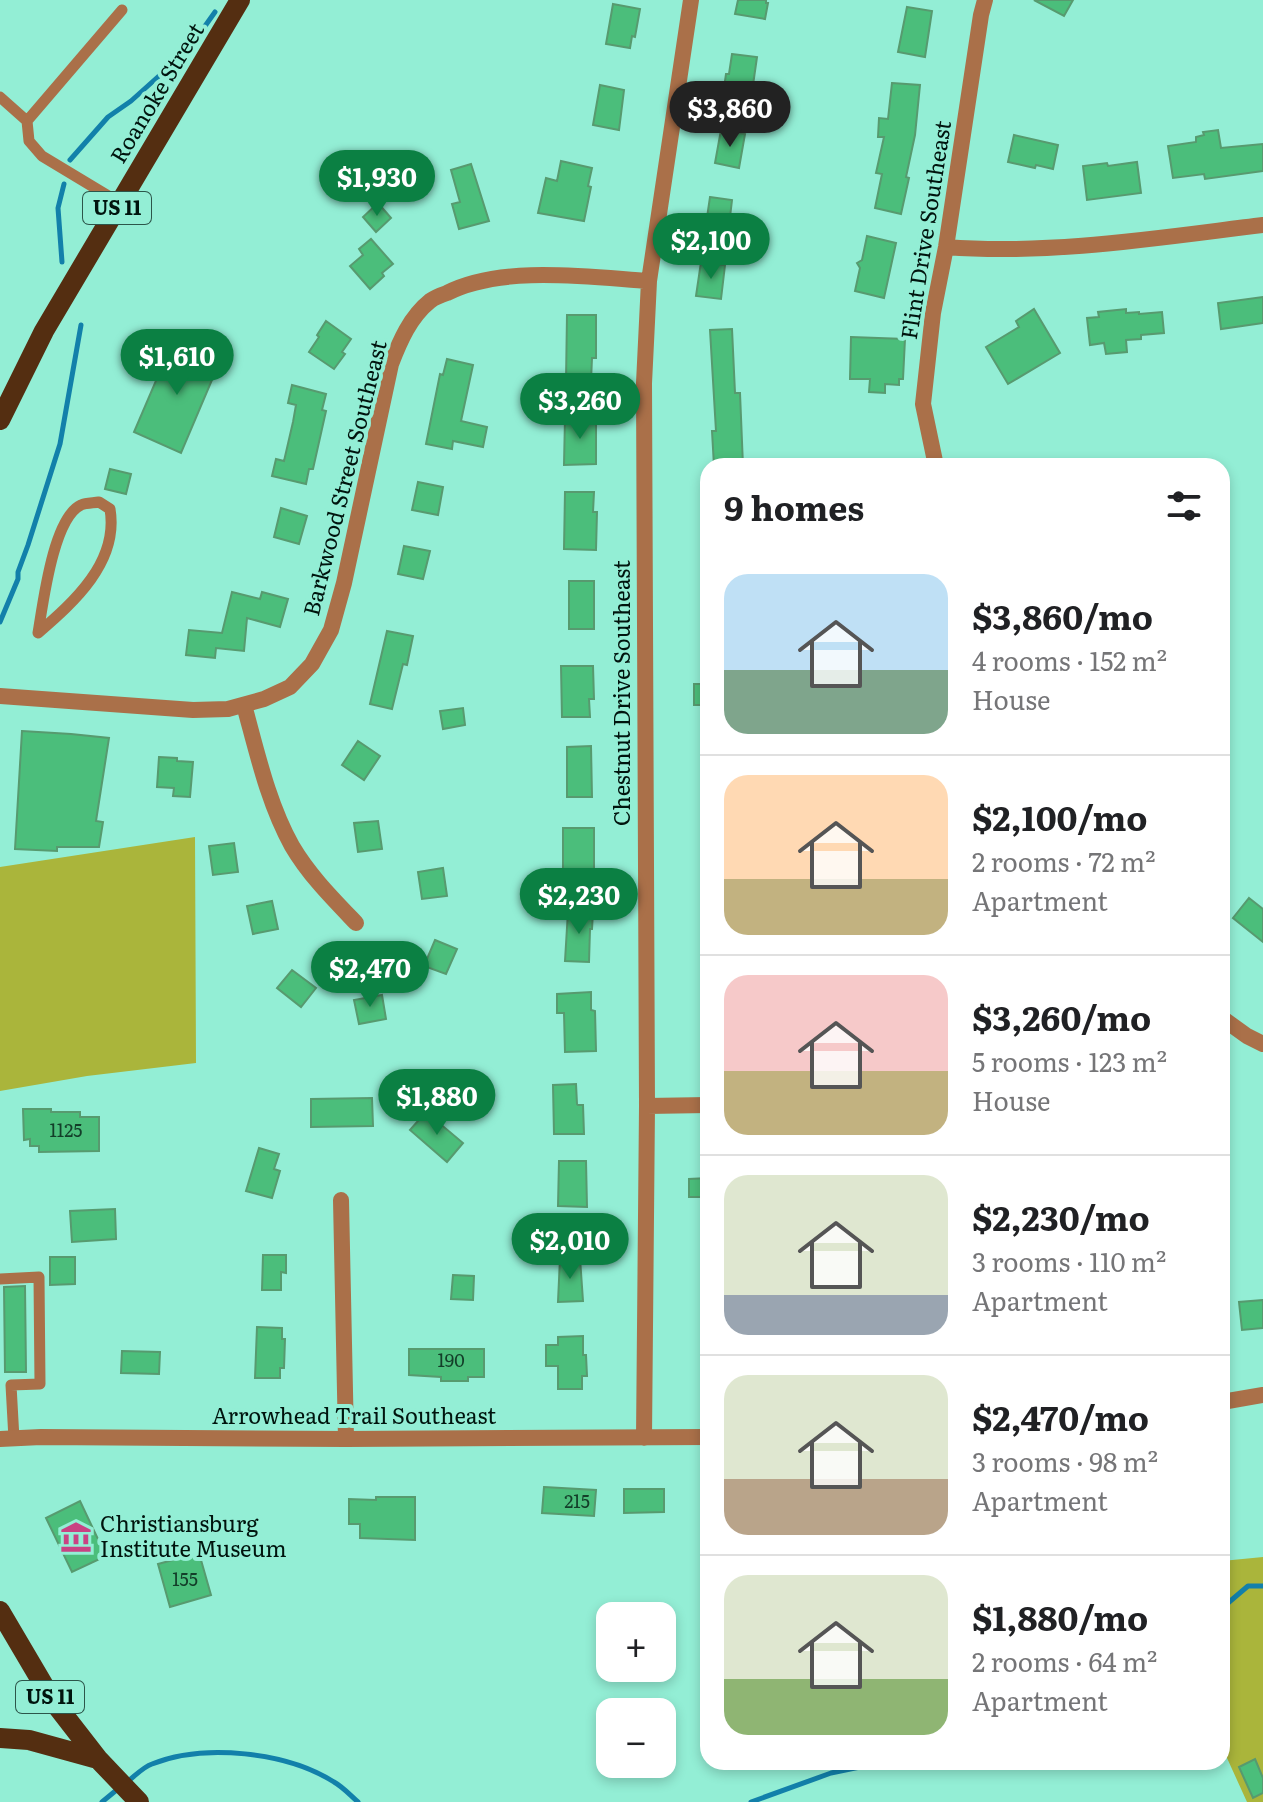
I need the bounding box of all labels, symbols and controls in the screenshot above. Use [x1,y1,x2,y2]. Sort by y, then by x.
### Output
street label: Roanoke Street [101,16,211,169]
pin: $3,860 [665,81,795,149]
text: $3,860 [688,87,772,126]
street label: Flint Drive Southeast [891,118,958,342]
pin: $1,930 [312,150,442,218]
text: $1,930 [337,156,417,195]
road number: US 11 [83,192,151,224]
pin: $2,100 [646,213,776,281]
text: $2,100 [671,219,751,258]
pin: $1,610 [112,329,242,397]
text: $1,610 [139,335,215,374]
street label: Barkwood Street Southeast [293,336,394,619]
pin: $3,260 [515,373,645,441]
text: $3,260 [538,379,622,418]
text: 9 homes [724,481,864,531]
icon: filters [1162,484,1206,528]
street label: Chestnut Drive Southeast [604,560,637,826]
text: $3,860/mo [972,590,1153,640]
icon: home [788,606,884,702]
text: 4 rooms · 152 m² [972,640,1167,679]
text: House [972,679,1050,718]
text: $2,100/mo [972,791,1147,841]
icon: home [788,807,884,903]
text: 2 rooms · 72 m² [972,841,1156,880]
pin: $2,230 [514,868,644,936]
text: $2,230 [538,874,620,913]
text: Apartment [972,880,1108,919]
pin: $2,470 [305,941,435,1009]
text: $2,470 [329,947,411,986]
text: $3,260/mo [972,991,1151,1041]
icon: home [788,1007,884,1103]
text: 5 rooms · 123 m² [972,1041,1167,1080]
pin: $1,880 [372,1069,502,1137]
text: $1,880 [396,1075,478,1114]
text: House [972,1080,1050,1119]
house number: 1125 [50,1116,82,1143]
text: $2,230/mo [972,1191,1150,1241]
icon: home [788,1207,884,1303]
pin: $2,010 [505,1213,635,1281]
text: $2,010 [530,1219,610,1258]
text: 3 rooms · 110 m² [972,1241,1166,1280]
text: Apartment [972,1280,1108,1319]
house number: 190 [437,1346,465,1373]
text: $2,470/mo [972,1391,1149,1441]
street label: Arrowhead Trail Southeast [212,1398,496,1431]
icon: home [788,1407,884,1503]
text: 3 rooms · 98 m² [972,1441,1158,1480]
text: Apartment [972,1480,1108,1519]
house number: 215 [564,1487,590,1514]
place label: Christiansburg Institute Museum [100,1506,287,1564]
museum icon: Christiansburg Institute Museum [59,1520,93,1554]
house number: 155 [172,1565,198,1592]
text: $1,880/mo [972,1591,1148,1641]
map controls [596,1602,676,1778]
button: + [596,1602,676,1682]
icon: home [788,1607,884,1703]
text: 2 rooms · 64 m² [972,1641,1157,1680]
text: Apartment [972,1680,1108,1719]
road number: US 11 [16,1681,84,1713]
button: − [596,1698,676,1778]

